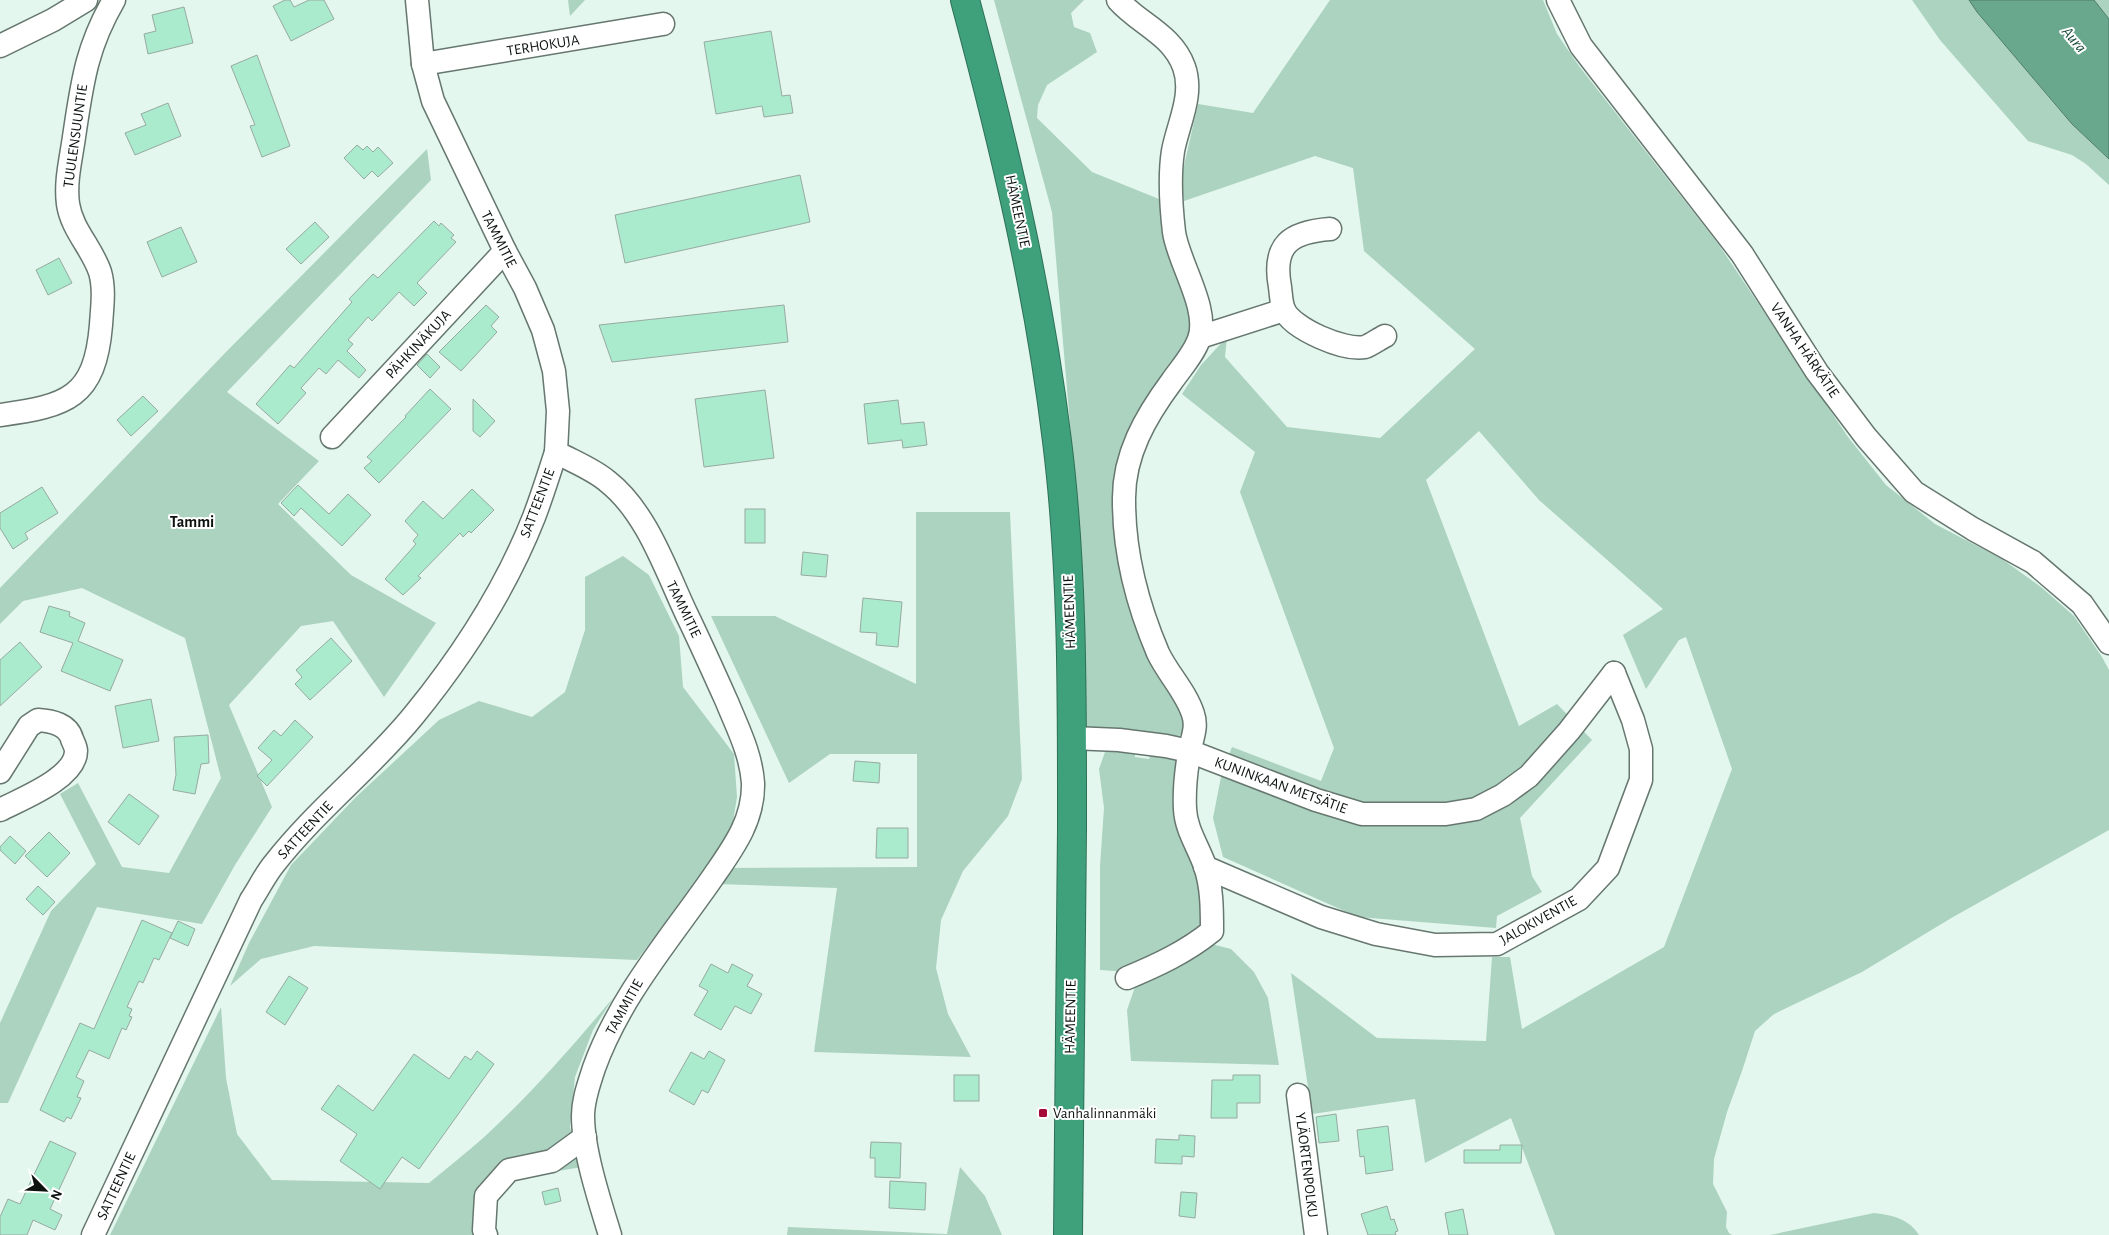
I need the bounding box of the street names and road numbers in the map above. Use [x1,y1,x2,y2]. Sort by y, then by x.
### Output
street label: TERHOKUJA [506,32,581,59]
street label: TUULENSUUNTIE [61,83,90,189]
street label: HÄMEENTIE [1002,173,1034,249]
street label: TAMMITIE [478,209,519,270]
street label: VANHA HÄRKÄTIE [1768,300,1842,400]
street label: PÄHKINÄKUJA [382,306,454,382]
street label: SATTEENTIE [517,467,558,540]
street label: HÄMEENTIE [1060,575,1078,649]
street label: TAMMITIE [663,578,704,640]
street label: KUNINKAAN METSÄTIE [1212,754,1350,816]
street label: SATTEENTIE [275,799,336,862]
street label: JALOKIVENTIE [1497,893,1579,948]
street label: TAMMITIE [603,977,646,1038]
street label: HÄMEENTIE [1061,980,1079,1054]
street label: YLÄORTENPOLKU [1293,1111,1321,1219]
street label: SATTEENTIE [94,1150,139,1222]

